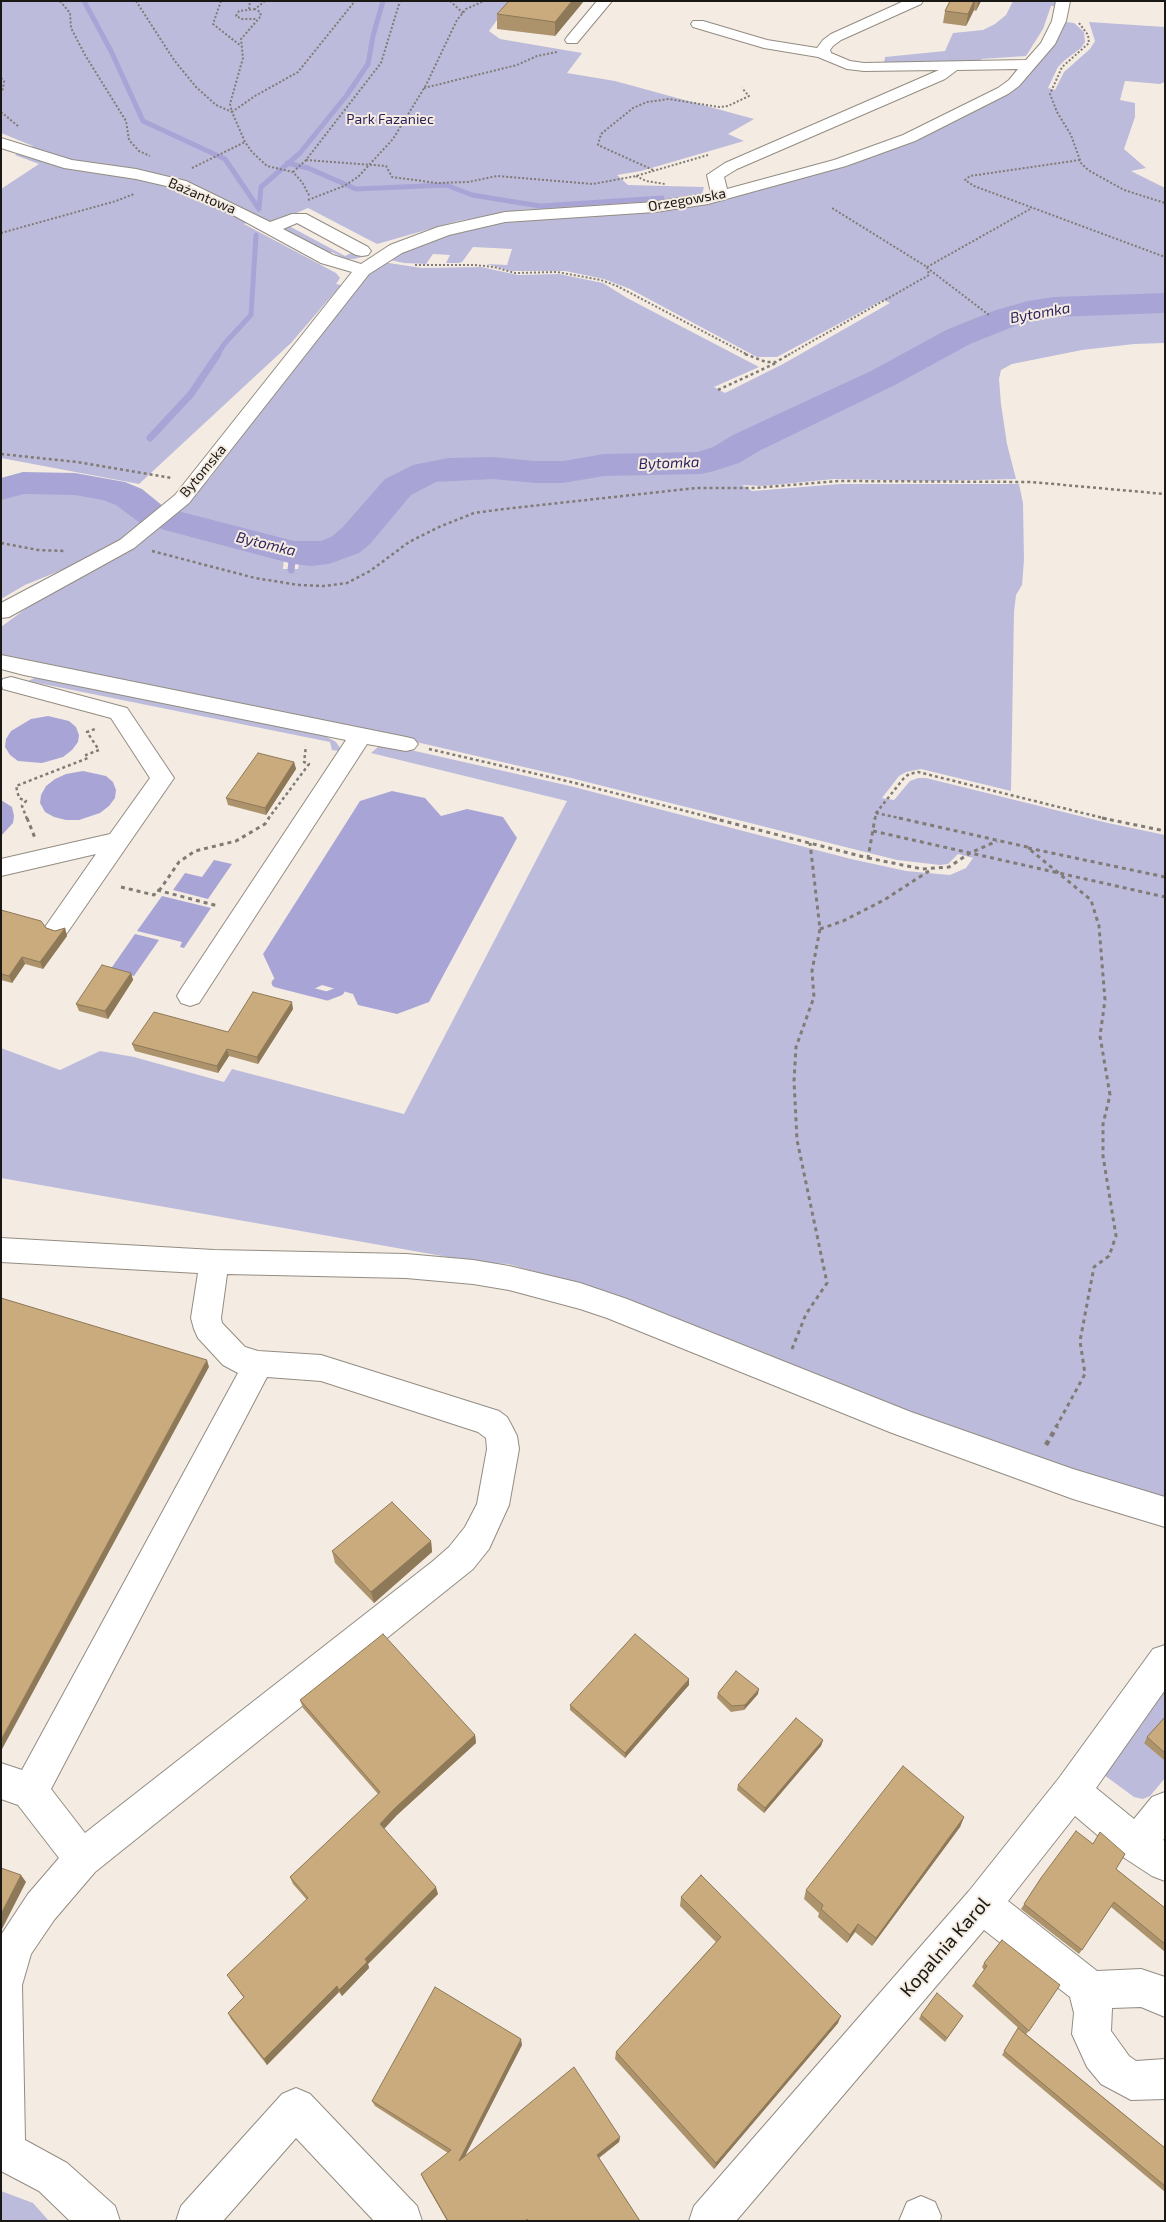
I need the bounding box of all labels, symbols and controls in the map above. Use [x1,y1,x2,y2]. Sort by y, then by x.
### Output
park label: Park Fazaniec [346,111,434,127]
street label: Bażantowa [166,174,238,218]
street label: Orzegowska [647,185,727,215]
water label: Bytomka [1008,299,1072,327]
street label: Bytomska [176,441,230,501]
water label: Bytomka [638,453,700,473]
water label: Bytomka [234,528,298,560]
street label: Kopalnia Karol [895,1892,995,2002]

